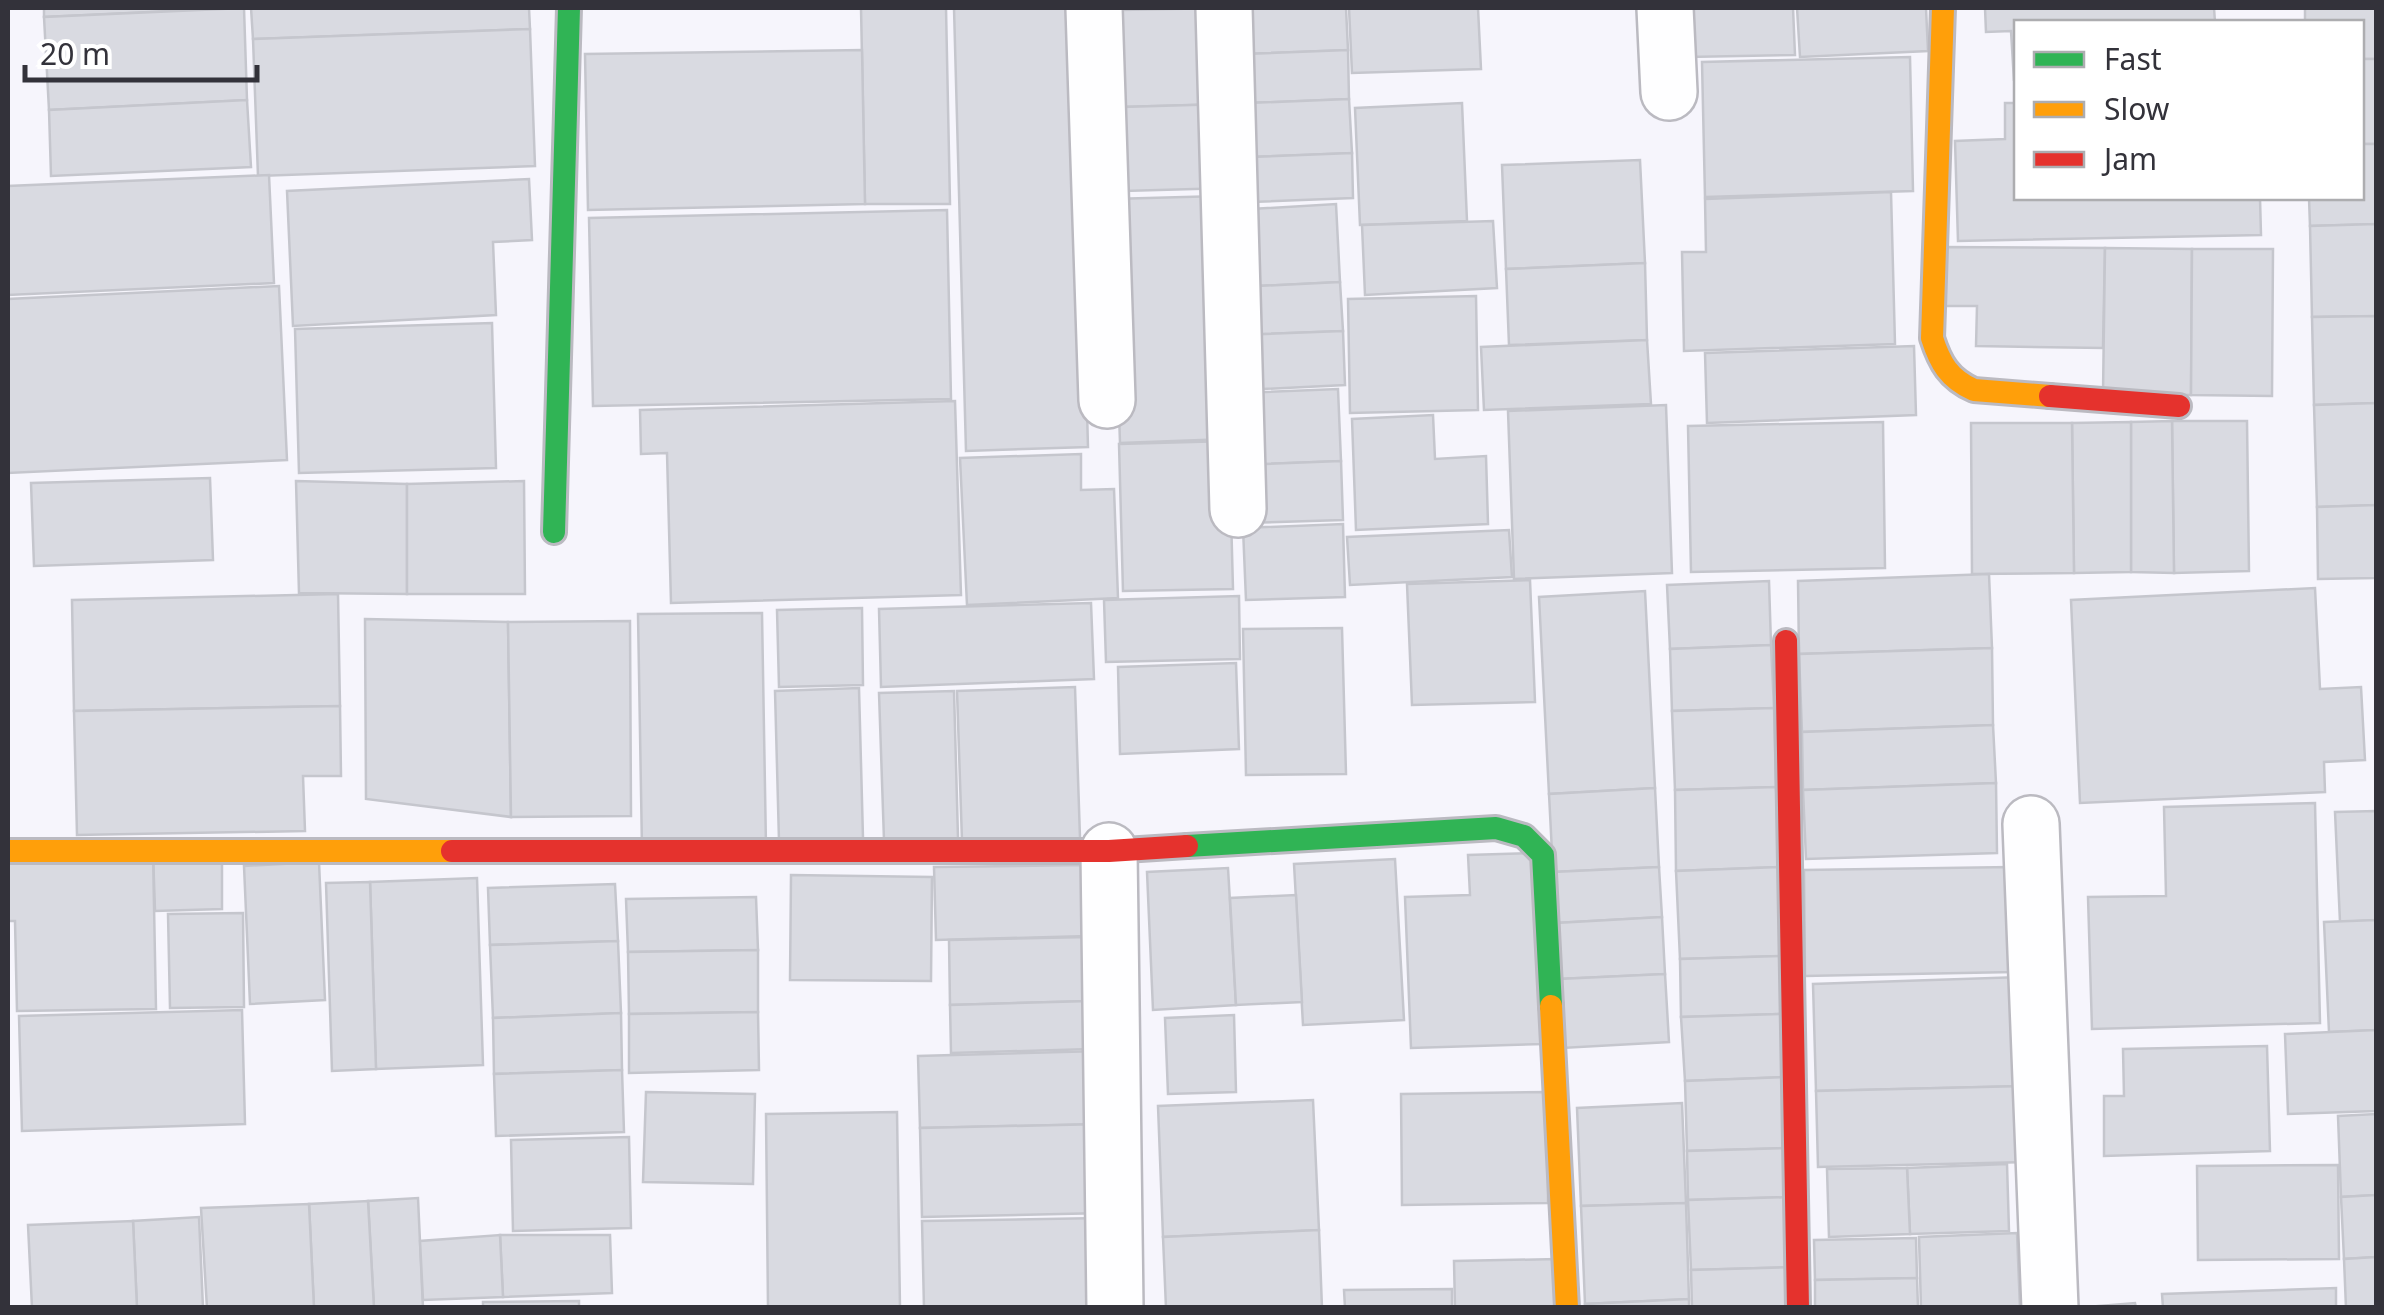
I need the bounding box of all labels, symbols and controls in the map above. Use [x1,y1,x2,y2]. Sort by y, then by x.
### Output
scale bar [25,20,258,82]
legend [2014,20,2364,200]
text: 20 m [40,33,110,74]
text: Fast [2104,38,2162,79]
text: Slow [2104,88,2170,129]
text: Jam [2101,138,2157,179]

